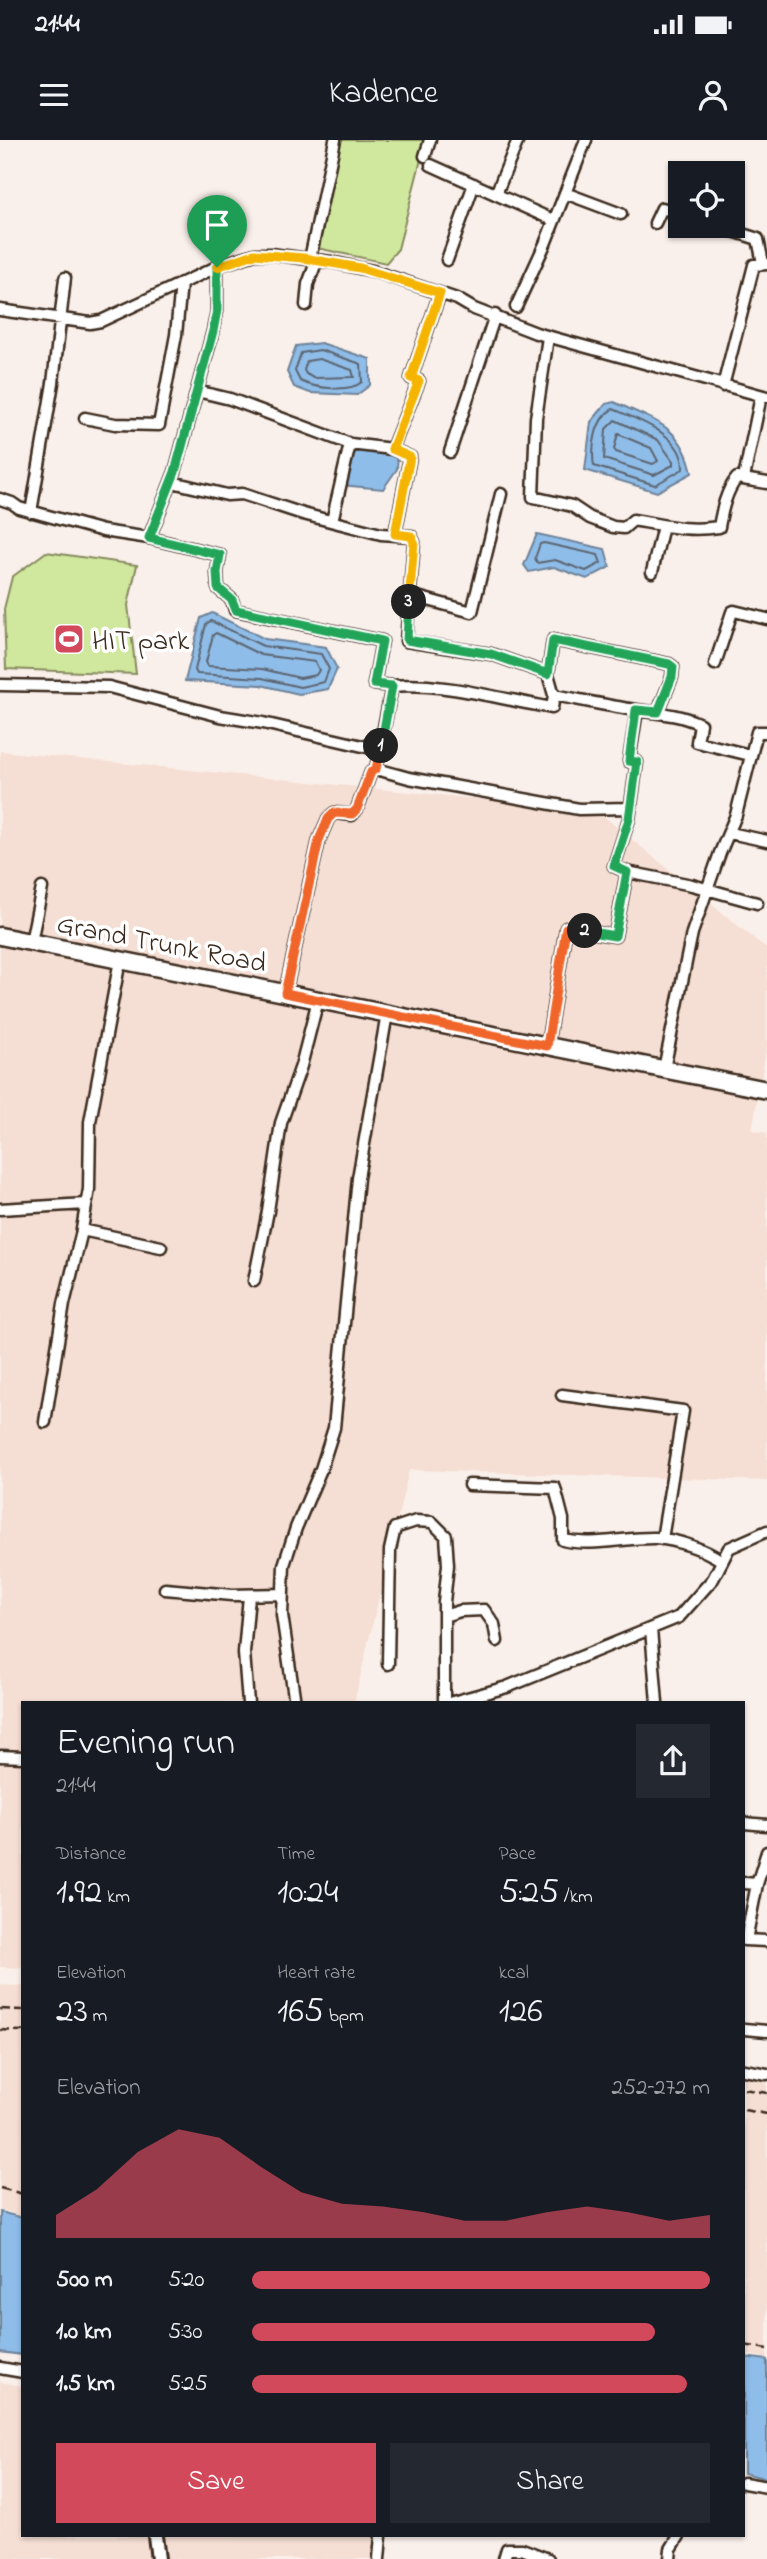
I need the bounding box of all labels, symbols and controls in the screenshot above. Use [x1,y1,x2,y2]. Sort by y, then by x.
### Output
text: 21:44 [35,6,80,44]
text: Kadence [329,71,438,118]
icon: menu [35,76,73,114]
icon: person [694,76,732,114]
map controls [668,161,745,238]
button: locate [668,161,745,238]
pin [187,195,247,267]
icon: arrive [198,206,236,244]
pin: 3 [392,584,426,620]
text: 3 [405,588,412,615]
sports icon: HIT park [52,622,86,656]
place label: HIT park [92,622,190,663]
pin: 1 [364,728,398,764]
text: 1 [377,732,384,759]
street label: Grand Trunk Road [53,905,270,986]
pin: 2 [568,914,602,948]
text: 2 [580,917,589,944]
text: Evening run [56,1716,235,1772]
button: share [636,1724,710,1798]
text: 21:44 [56,1770,96,1803]
text: Distance [56,1841,126,1868]
text: Time [277,1841,315,1868]
text: Pace [499,1841,536,1868]
text: 1.92 [56,1868,102,1919]
text: 10:24 [277,1868,338,1919]
text: 5:25 [499,1868,559,1919]
text: km [102,1884,130,1911]
text: /km [559,1884,593,1911]
text: Elevation [56,1960,126,1987]
text: Heart rate [277,1960,355,1987]
text: kcal [499,1960,529,1987]
text: 23 [56,1987,88,2038]
text: 165 [277,1987,324,2038]
text: 126 [499,1987,543,2038]
text: m [88,2003,107,2030]
text: bpm [324,2003,364,2030]
text: Elevation [56,2072,141,2105]
text: 252–272 m [611,2072,710,2105]
text: 500 m [56,2264,113,2297]
text: 5:20 [168,2264,204,2297]
text: 1.0 km [56,2316,112,2349]
text: 5:30 [168,2316,203,2349]
text: 1.5 km [56,2368,115,2401]
text: 5:25 [168,2368,208,2401]
button: Save [56,2443,376,2523]
button: Share [390,2443,710,2523]

